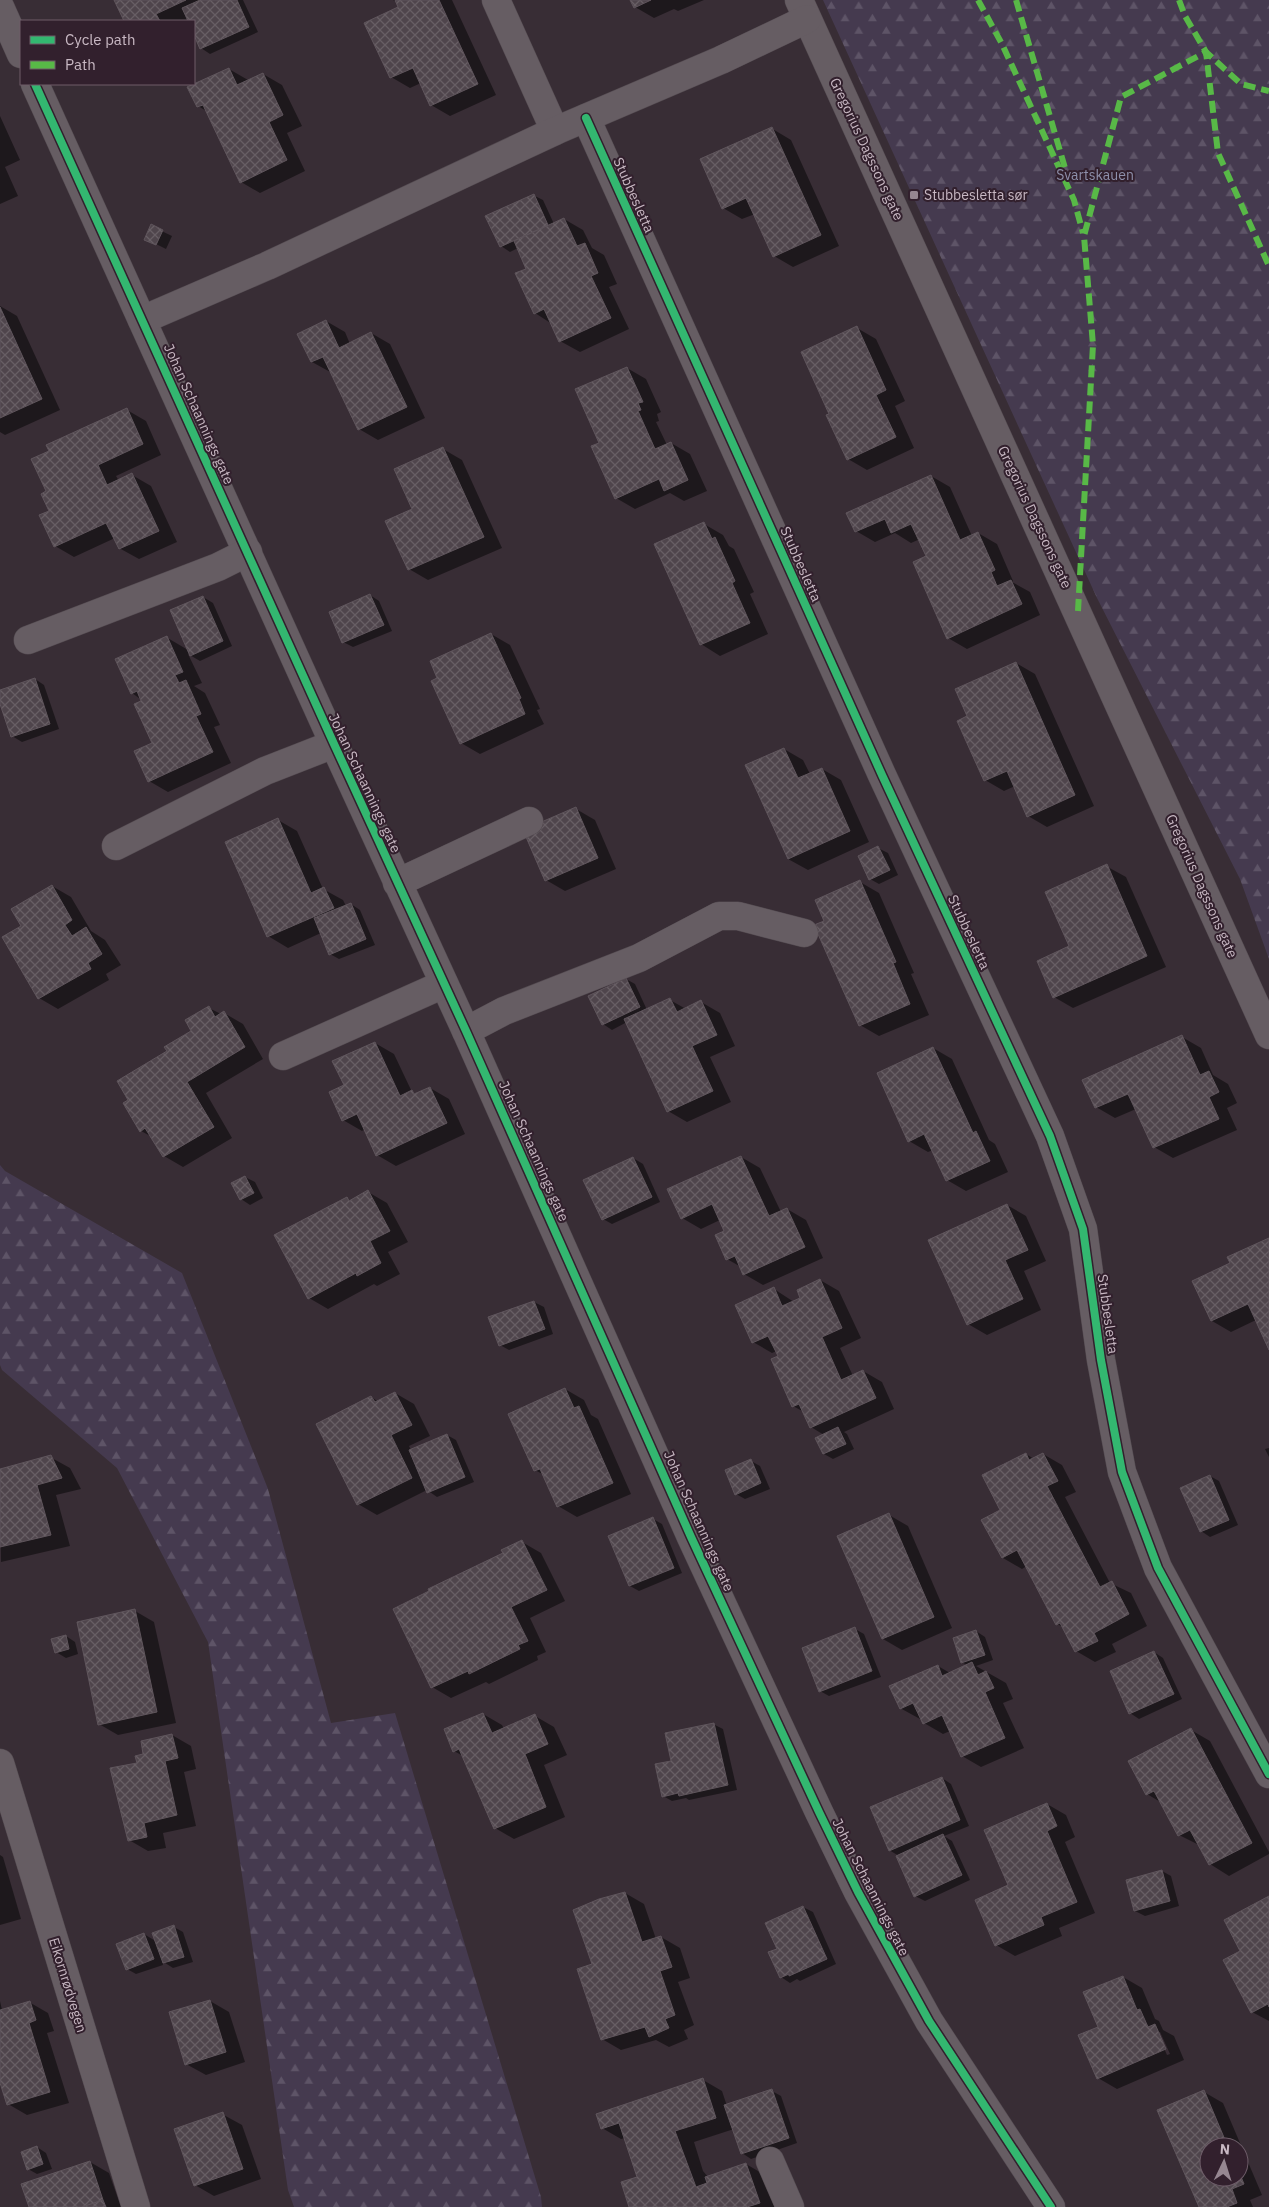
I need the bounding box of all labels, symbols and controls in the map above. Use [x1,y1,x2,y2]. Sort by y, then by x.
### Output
legend [20,20,195,85]
text: Cycle path [65,30,136,49]
text: Path [65,55,96,74]
street label: Gregorius Dagssons gate [826,75,908,224]
street label: Stubbesletta [609,155,659,236]
park label: Svartskauen [1056,166,1134,184]
place label: Stubbesletta sør [924,186,1028,204]
marker: Stubbesletta sør [908,189,920,201]
street label: Johan Schaannings gate [160,341,238,487]
street label: Gregorius Dagssons gate [994,443,1076,592]
street label: Stubbesletta [776,524,826,605]
street label: Johan Schaannings gate [325,710,405,856]
street label: Gregorius Dagssons gate [1162,811,1242,961]
street label: Stubbesletta [944,892,994,973]
street label: Johan Schaannings gate [495,1078,573,1224]
street label: Stubbesletta [1093,1273,1123,1356]
street label: Johan Schaannings gate [660,1448,738,1594]
street label: Johan Schaannings gate [828,1815,914,1959]
street label: Eikornrødvegen [45,1935,91,2035]
north arrow [1199,2137,1249,2187]
text: N [1219,2140,1231,2158]

